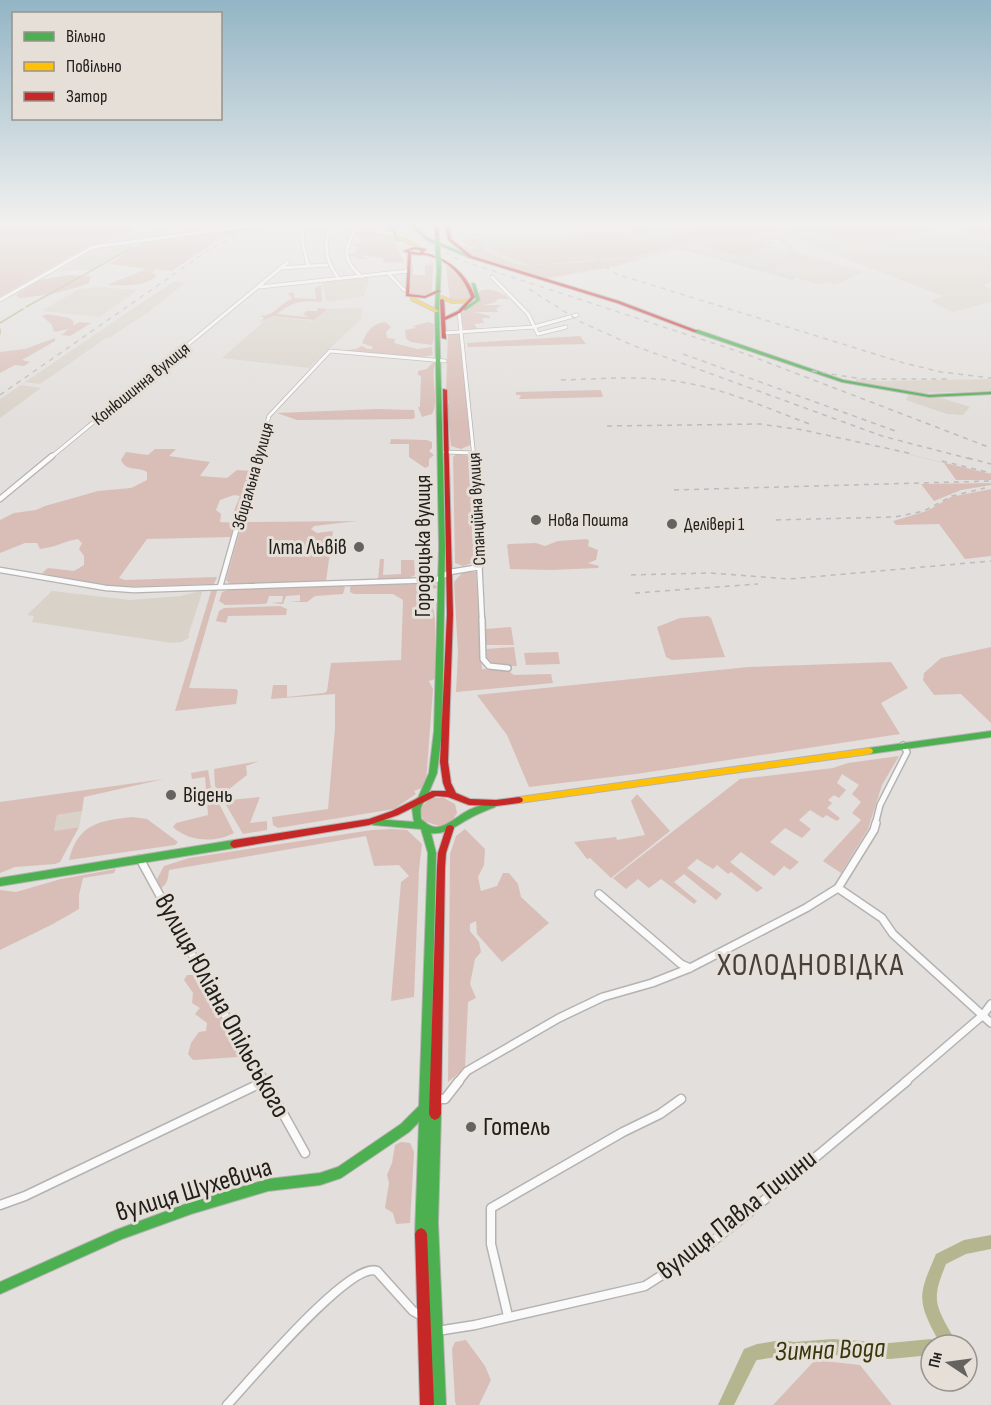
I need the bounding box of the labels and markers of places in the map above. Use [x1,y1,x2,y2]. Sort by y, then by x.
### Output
place label: Нова Пошта [548,510,628,531]
marker: Нова Пошта [529,513,543,527]
place label: Делівері 1 [684,514,745,535]
marker: Делівері 1 [665,517,679,531]
place label: Ілта Львів [268,534,347,561]
marker: Ілта Львів [352,540,366,554]
place label: Відень [183,782,233,809]
marker: Відень [164,788,178,802]
place label: Готель [483,1111,550,1143]
marker: Готель [464,1120,478,1134]

